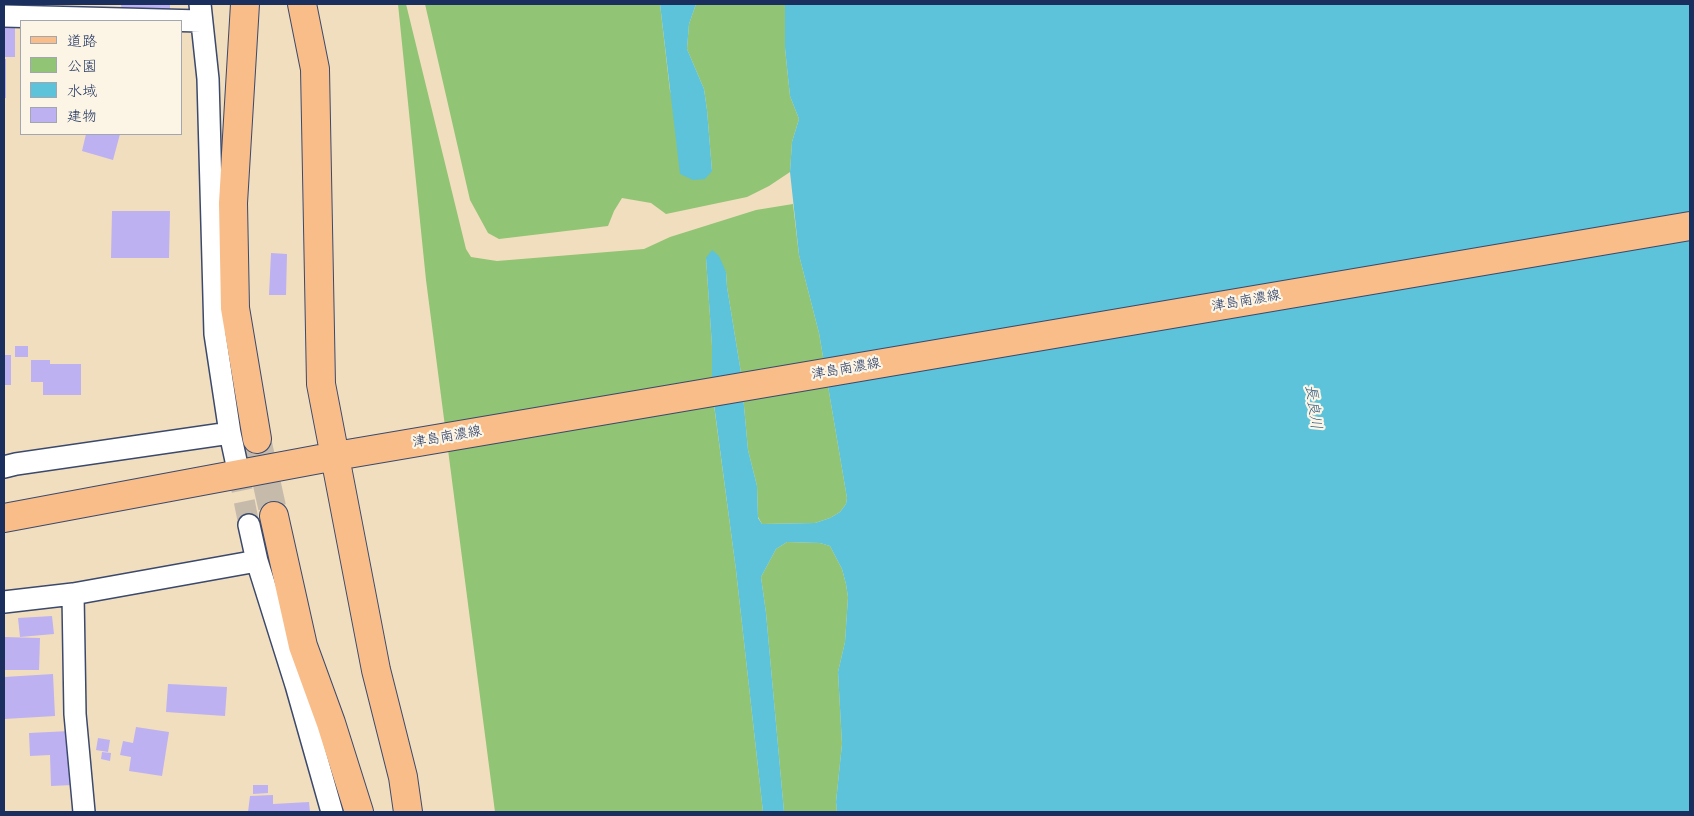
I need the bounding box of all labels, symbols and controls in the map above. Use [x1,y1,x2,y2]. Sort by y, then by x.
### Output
legend [20,20,182,135]
text: 道路 [67,30,97,51]
text: 公園 [67,55,97,76]
text: 水域 [67,80,97,101]
text: 建物 [67,105,97,126]
street label: 津島南濃線 [1210,287,1282,315]
street label: 津島南濃線 [810,355,882,383]
water label: 長良川 [1301,383,1325,431]
street label: 津島南濃線 [411,423,483,451]

